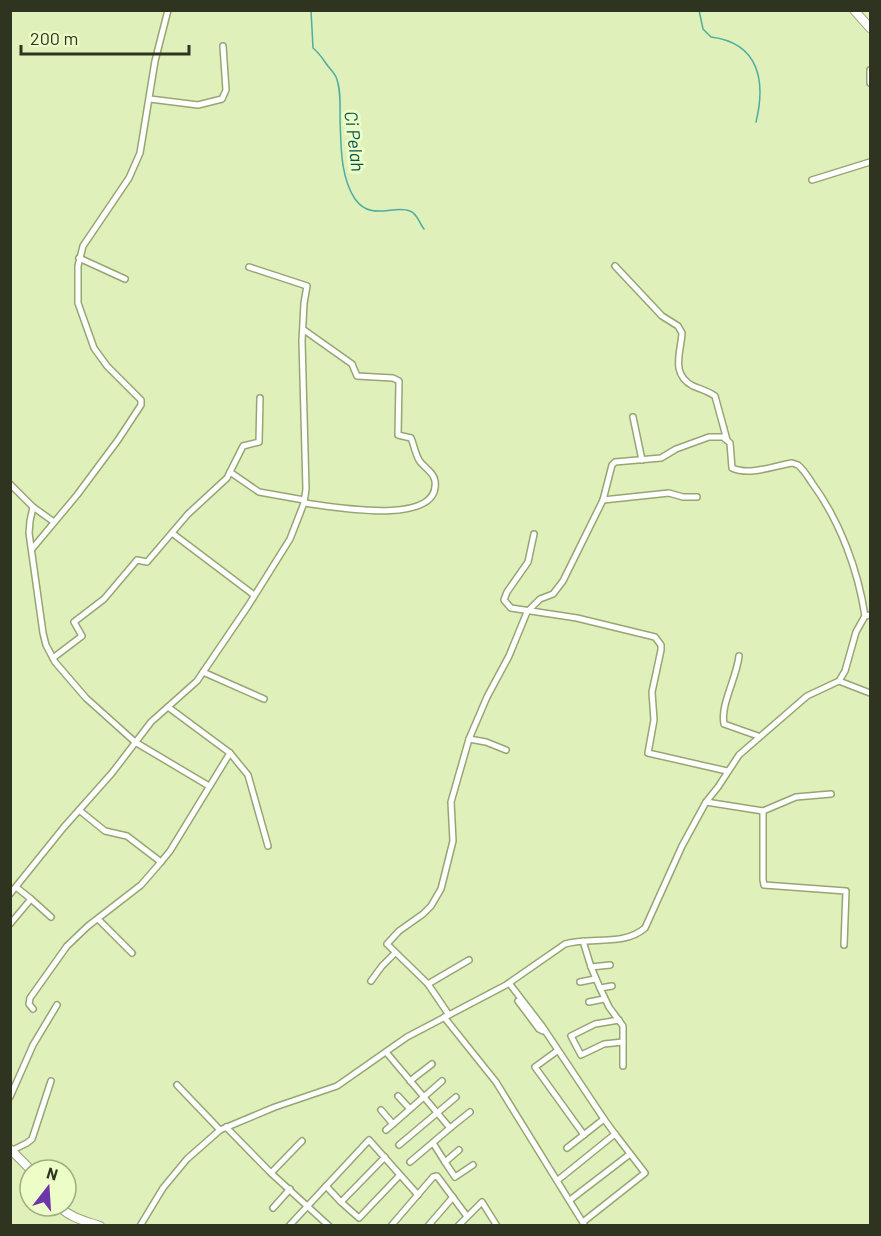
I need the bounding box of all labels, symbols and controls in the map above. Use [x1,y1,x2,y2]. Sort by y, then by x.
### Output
scale bar [21,18,189,56]
text: 200 m [30,27,78,49]
water label: Ci Pelah [340,109,370,173]
north arrow [18,1158,78,1218]
text: N [45,1163,60,1184]

